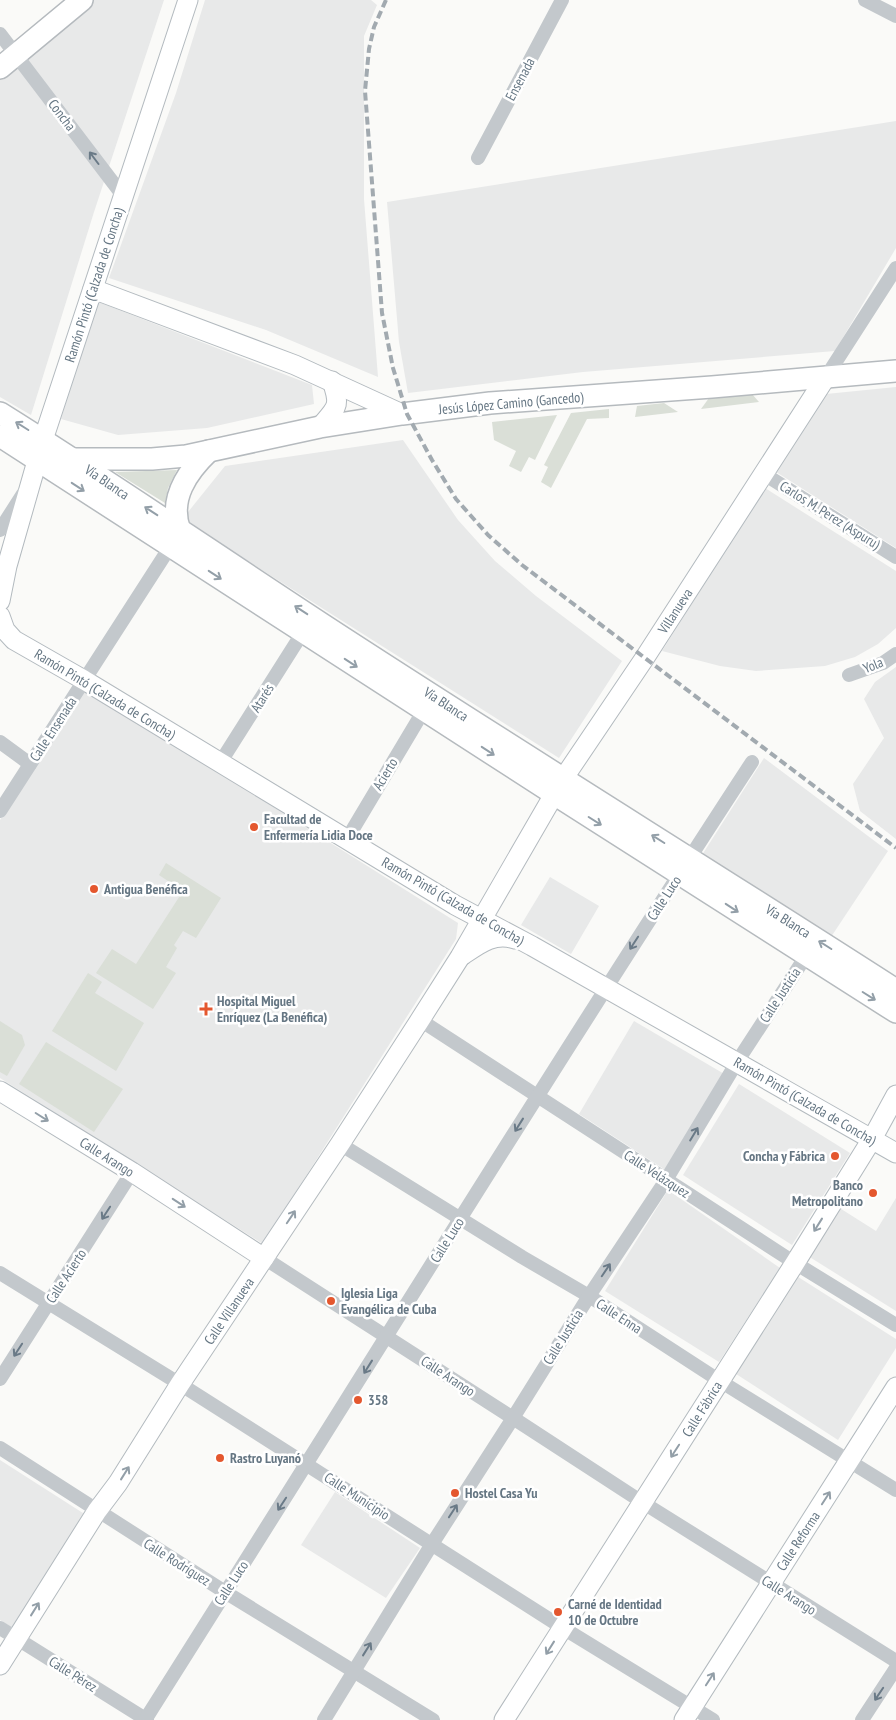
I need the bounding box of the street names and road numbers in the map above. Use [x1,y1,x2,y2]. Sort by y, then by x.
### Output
street label: Ensenada [501,54,539,104]
street label: Concha [44,96,80,134]
street label: Ramón Pintó (Calzada de Concha) [60,205,128,365]
street label: Jesús López Camino (Gancedo) [437,388,585,418]
street label: Vía Blanca [81,460,133,503]
street label: Carlos M. Perez (Aspuru) [776,477,884,553]
street label: Villanueva [653,585,696,638]
street label: Ramón Pintó (Calzada de Concha) [31,645,179,744]
street label: Yola [860,653,886,677]
street label: Atarés [246,680,278,716]
street label: Vía Blanca [419,682,472,725]
street label: Calle Ensenada [26,693,80,765]
street label: Acierto [368,755,402,793]
street label: Ramón Pintó (Calzada de Concha) [379,853,528,950]
street label: Calle Luco [643,872,685,924]
street label: Vía Blanca [761,900,814,942]
street label: Calle Justicia [756,964,804,1026]
street label: Ramón Pintó (Calzada de Concha) [731,1053,880,1150]
street label: Calle Arango [76,1133,138,1181]
street label: Calle Velázquez [621,1146,693,1202]
street label: Calle Luco [426,1214,468,1266]
street label: Calle Acierto [42,1246,90,1306]
street label: Calle Villanueva [200,1274,258,1348]
street label: Calle Enna [593,1295,645,1337]
street label: Calle Justicia [539,1306,587,1368]
street label: Calle Arango [418,1352,478,1400]
street label: Calle Fábrica [678,1378,726,1440]
street label: Calle Municipio [321,1468,393,1524]
street label: Calle Reforma [772,1508,824,1574]
street label: Calle Rodríguez [140,1534,214,1590]
street label: Calle Luco [210,1557,252,1609]
street label: Calle Arango [758,1571,820,1619]
street label: Calle Pérez [46,1652,100,1696]

